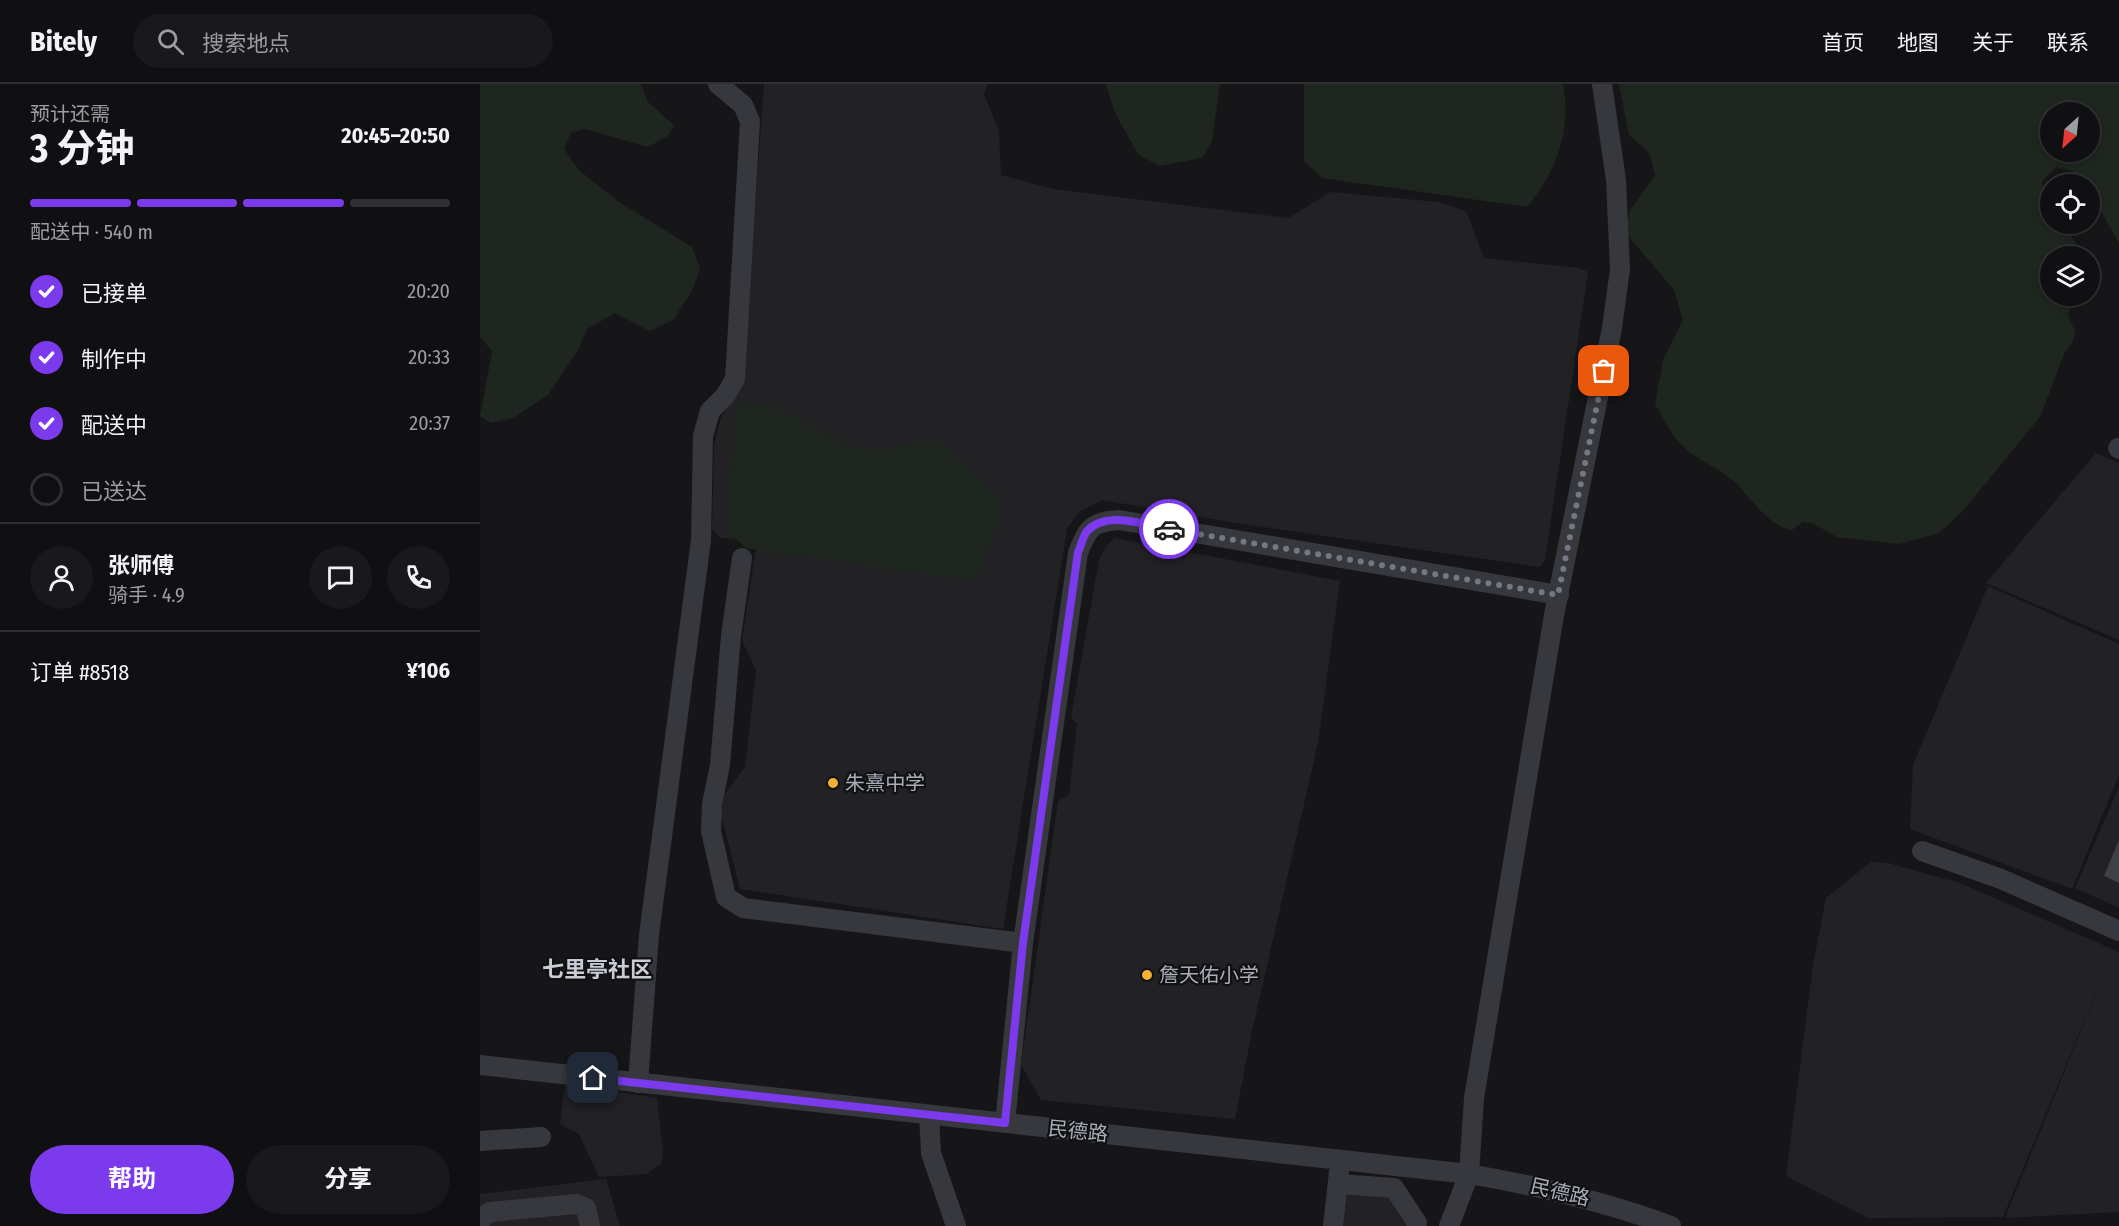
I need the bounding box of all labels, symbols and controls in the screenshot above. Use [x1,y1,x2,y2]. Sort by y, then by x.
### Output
search box [133,14,553,68]
text: Bitely [30,25,97,58]
icon: search [154,25,187,58]
text: 搜索地点 [202,30,290,57]
text: 首页 [1822,30,1864,56]
text: 地图 [1897,30,1939,56]
text: 关于 [1972,30,2014,56]
text: 联系 [2047,30,2089,56]
text: 预计还需 [30,102,110,126]
north arrow [2040,102,2100,162]
map controls [2040,102,2100,306]
text: 20:45–20:50 [341,122,450,149]
text: 3 分钟 [30,126,135,172]
button: locate [2040,174,2100,234]
text: 配送中 · 540 m [30,220,153,244]
button: layers [2040,246,2100,306]
icon: check [30,275,63,308]
text: 20:20 [407,279,450,303]
text: 已接单 [81,280,147,307]
icon: check [30,341,63,374]
text: 20:33 [408,345,450,369]
pin [1578,345,1629,396]
text: 制作中 [81,346,147,373]
icon: bag [1587,354,1620,387]
icon: check [30,407,63,440]
text: 20:37 [409,411,450,435]
text: 配送中 [81,412,147,439]
text: 已送达 [81,478,147,505]
courier [1139,499,1199,559]
icon: car [1153,513,1186,546]
button: person [30,546,93,609]
button: chat [309,546,372,609]
button: phone [387,546,450,609]
text: 张师傅 [108,552,174,579]
text: 骑手 · 4.9 [108,583,185,607]
text: ¥106 [406,657,450,684]
text: 订单 #8518 [30,659,129,686]
place label: 朱熹中学 [845,771,925,795]
marker: 朱熹中学 [826,776,840,790]
district label: 七里亭社区 [542,956,652,983]
place label: 詹天佑小学 [1159,963,1259,987]
marker: 詹天佑小学 [1140,968,1154,982]
pin [567,1052,618,1103]
icon: home [576,1061,609,1094]
street label: 民德路 [1047,1116,1109,1146]
button: 帮助 [30,1145,234,1214]
button: 分享 [246,1145,450,1214]
street label: 民德路 [1528,1174,1592,1210]

